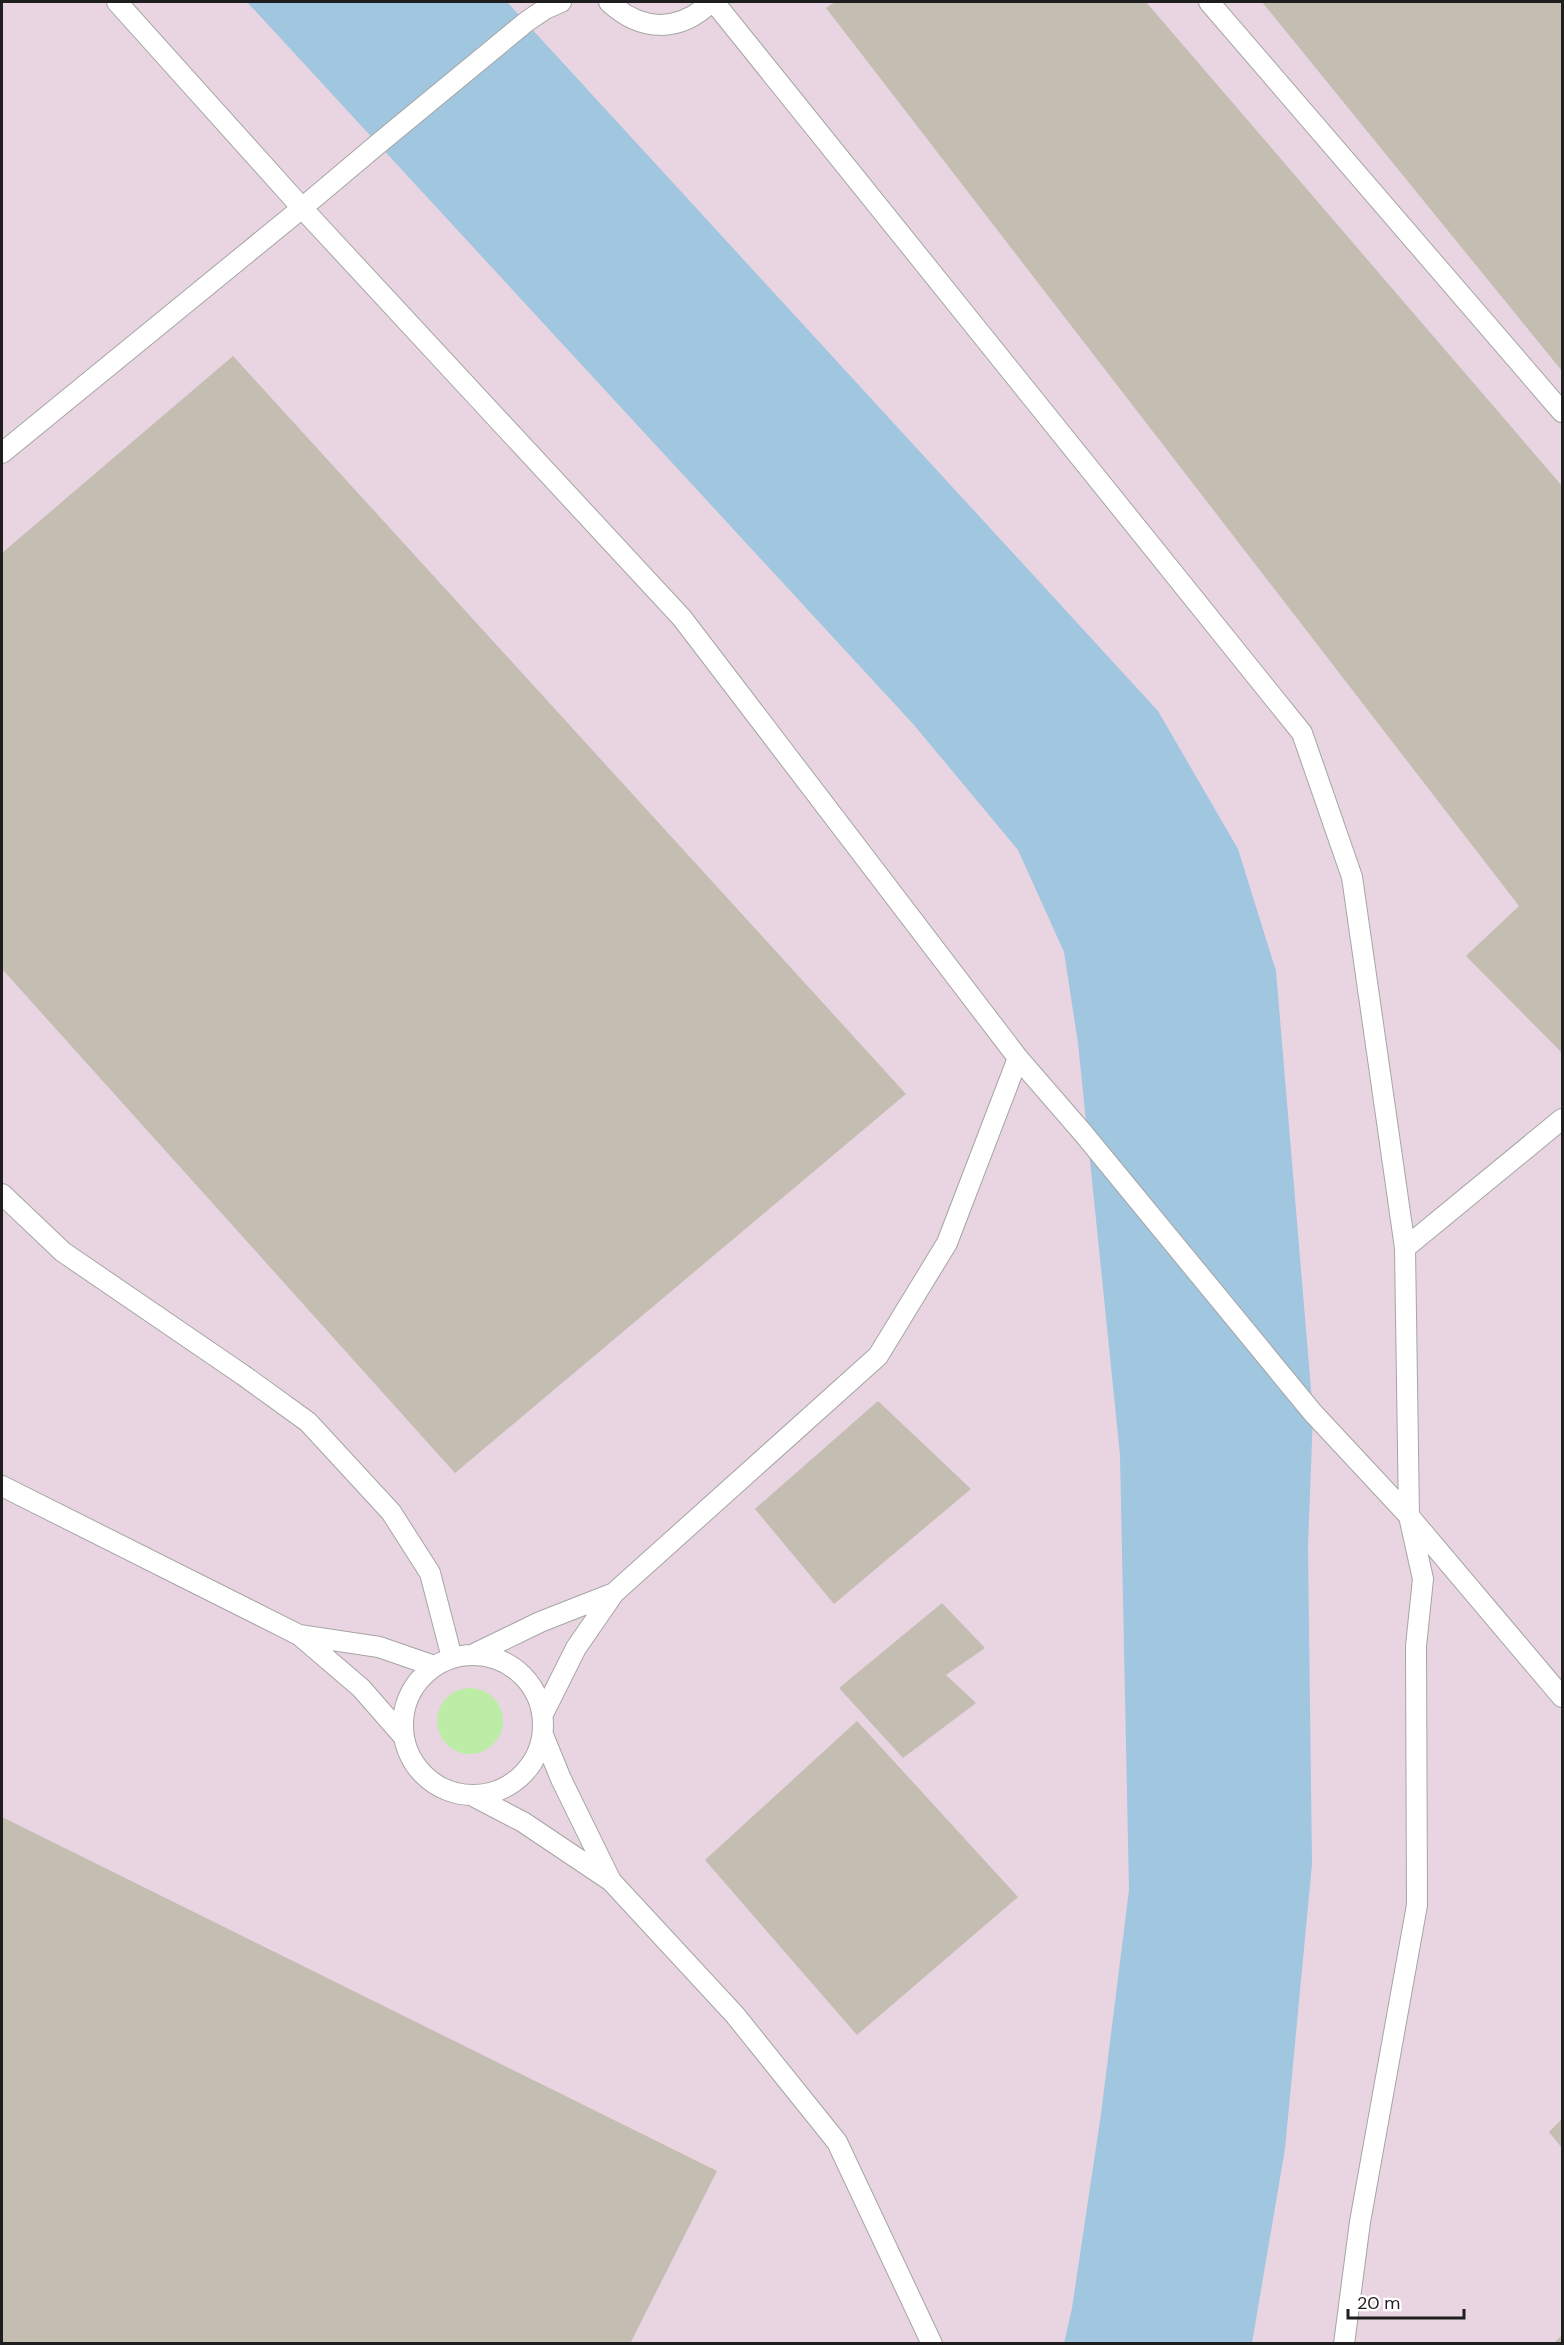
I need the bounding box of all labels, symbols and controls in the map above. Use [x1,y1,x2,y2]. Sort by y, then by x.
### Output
scale bar [1348,2282,1464,2320]
text: 20 m [1357,2291,1400,2315]

